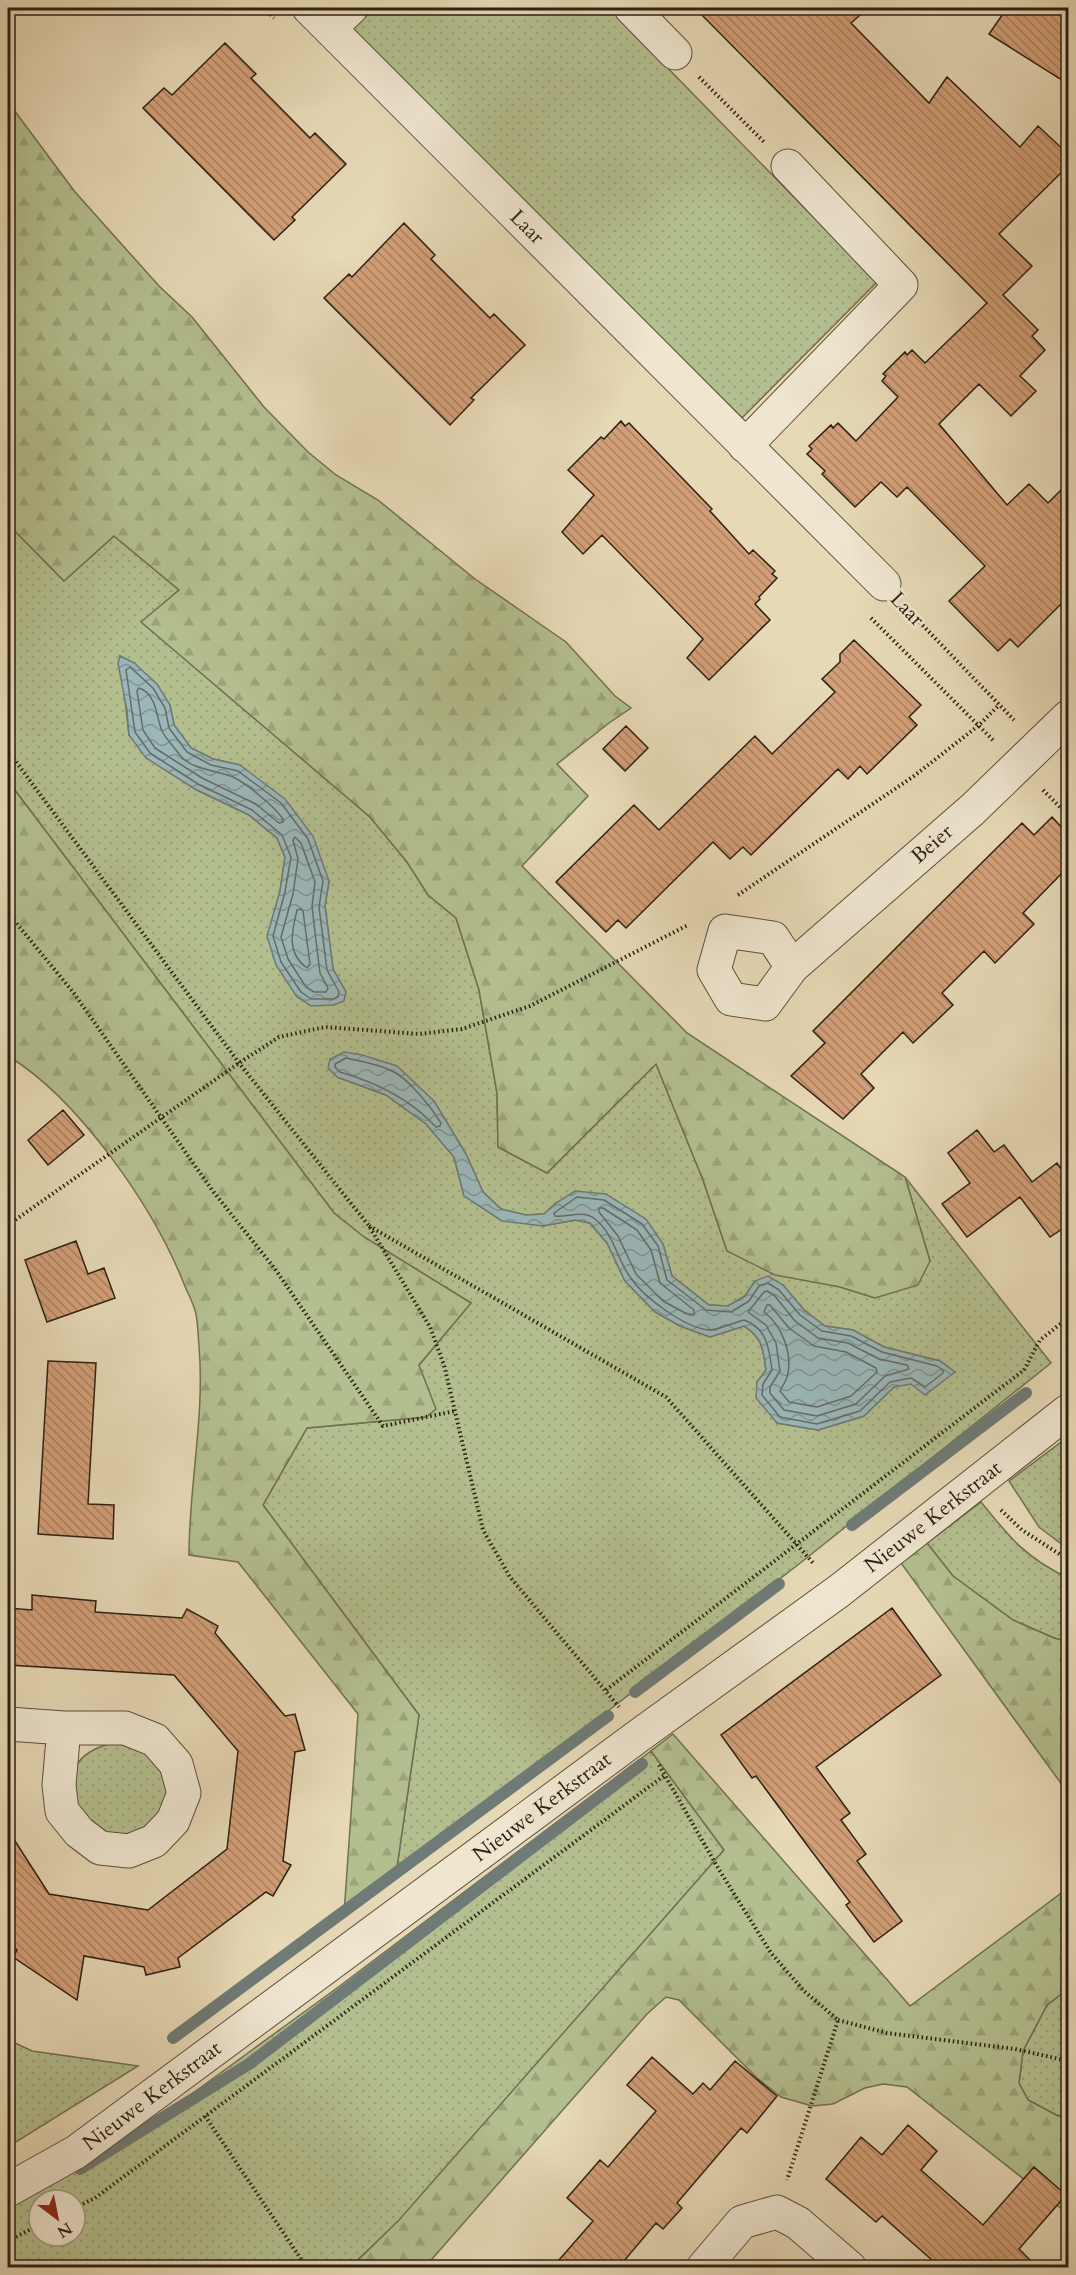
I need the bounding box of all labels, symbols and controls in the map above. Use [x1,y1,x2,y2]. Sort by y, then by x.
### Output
street label: Laar [503,203,551,251]
street label: Laar [883,585,931,633]
street label: Beier [905,817,959,870]
street label: Nieuwe Kerkstraat [858,1454,1008,1580]
street label: Nieuwe Kerkstraat [467,1745,618,1869]
street label: Nieuwe Kerkstraat [77,2034,228,2158]
north arrow [27,2188,87,2248]
text: N [53,2217,76,2243]

